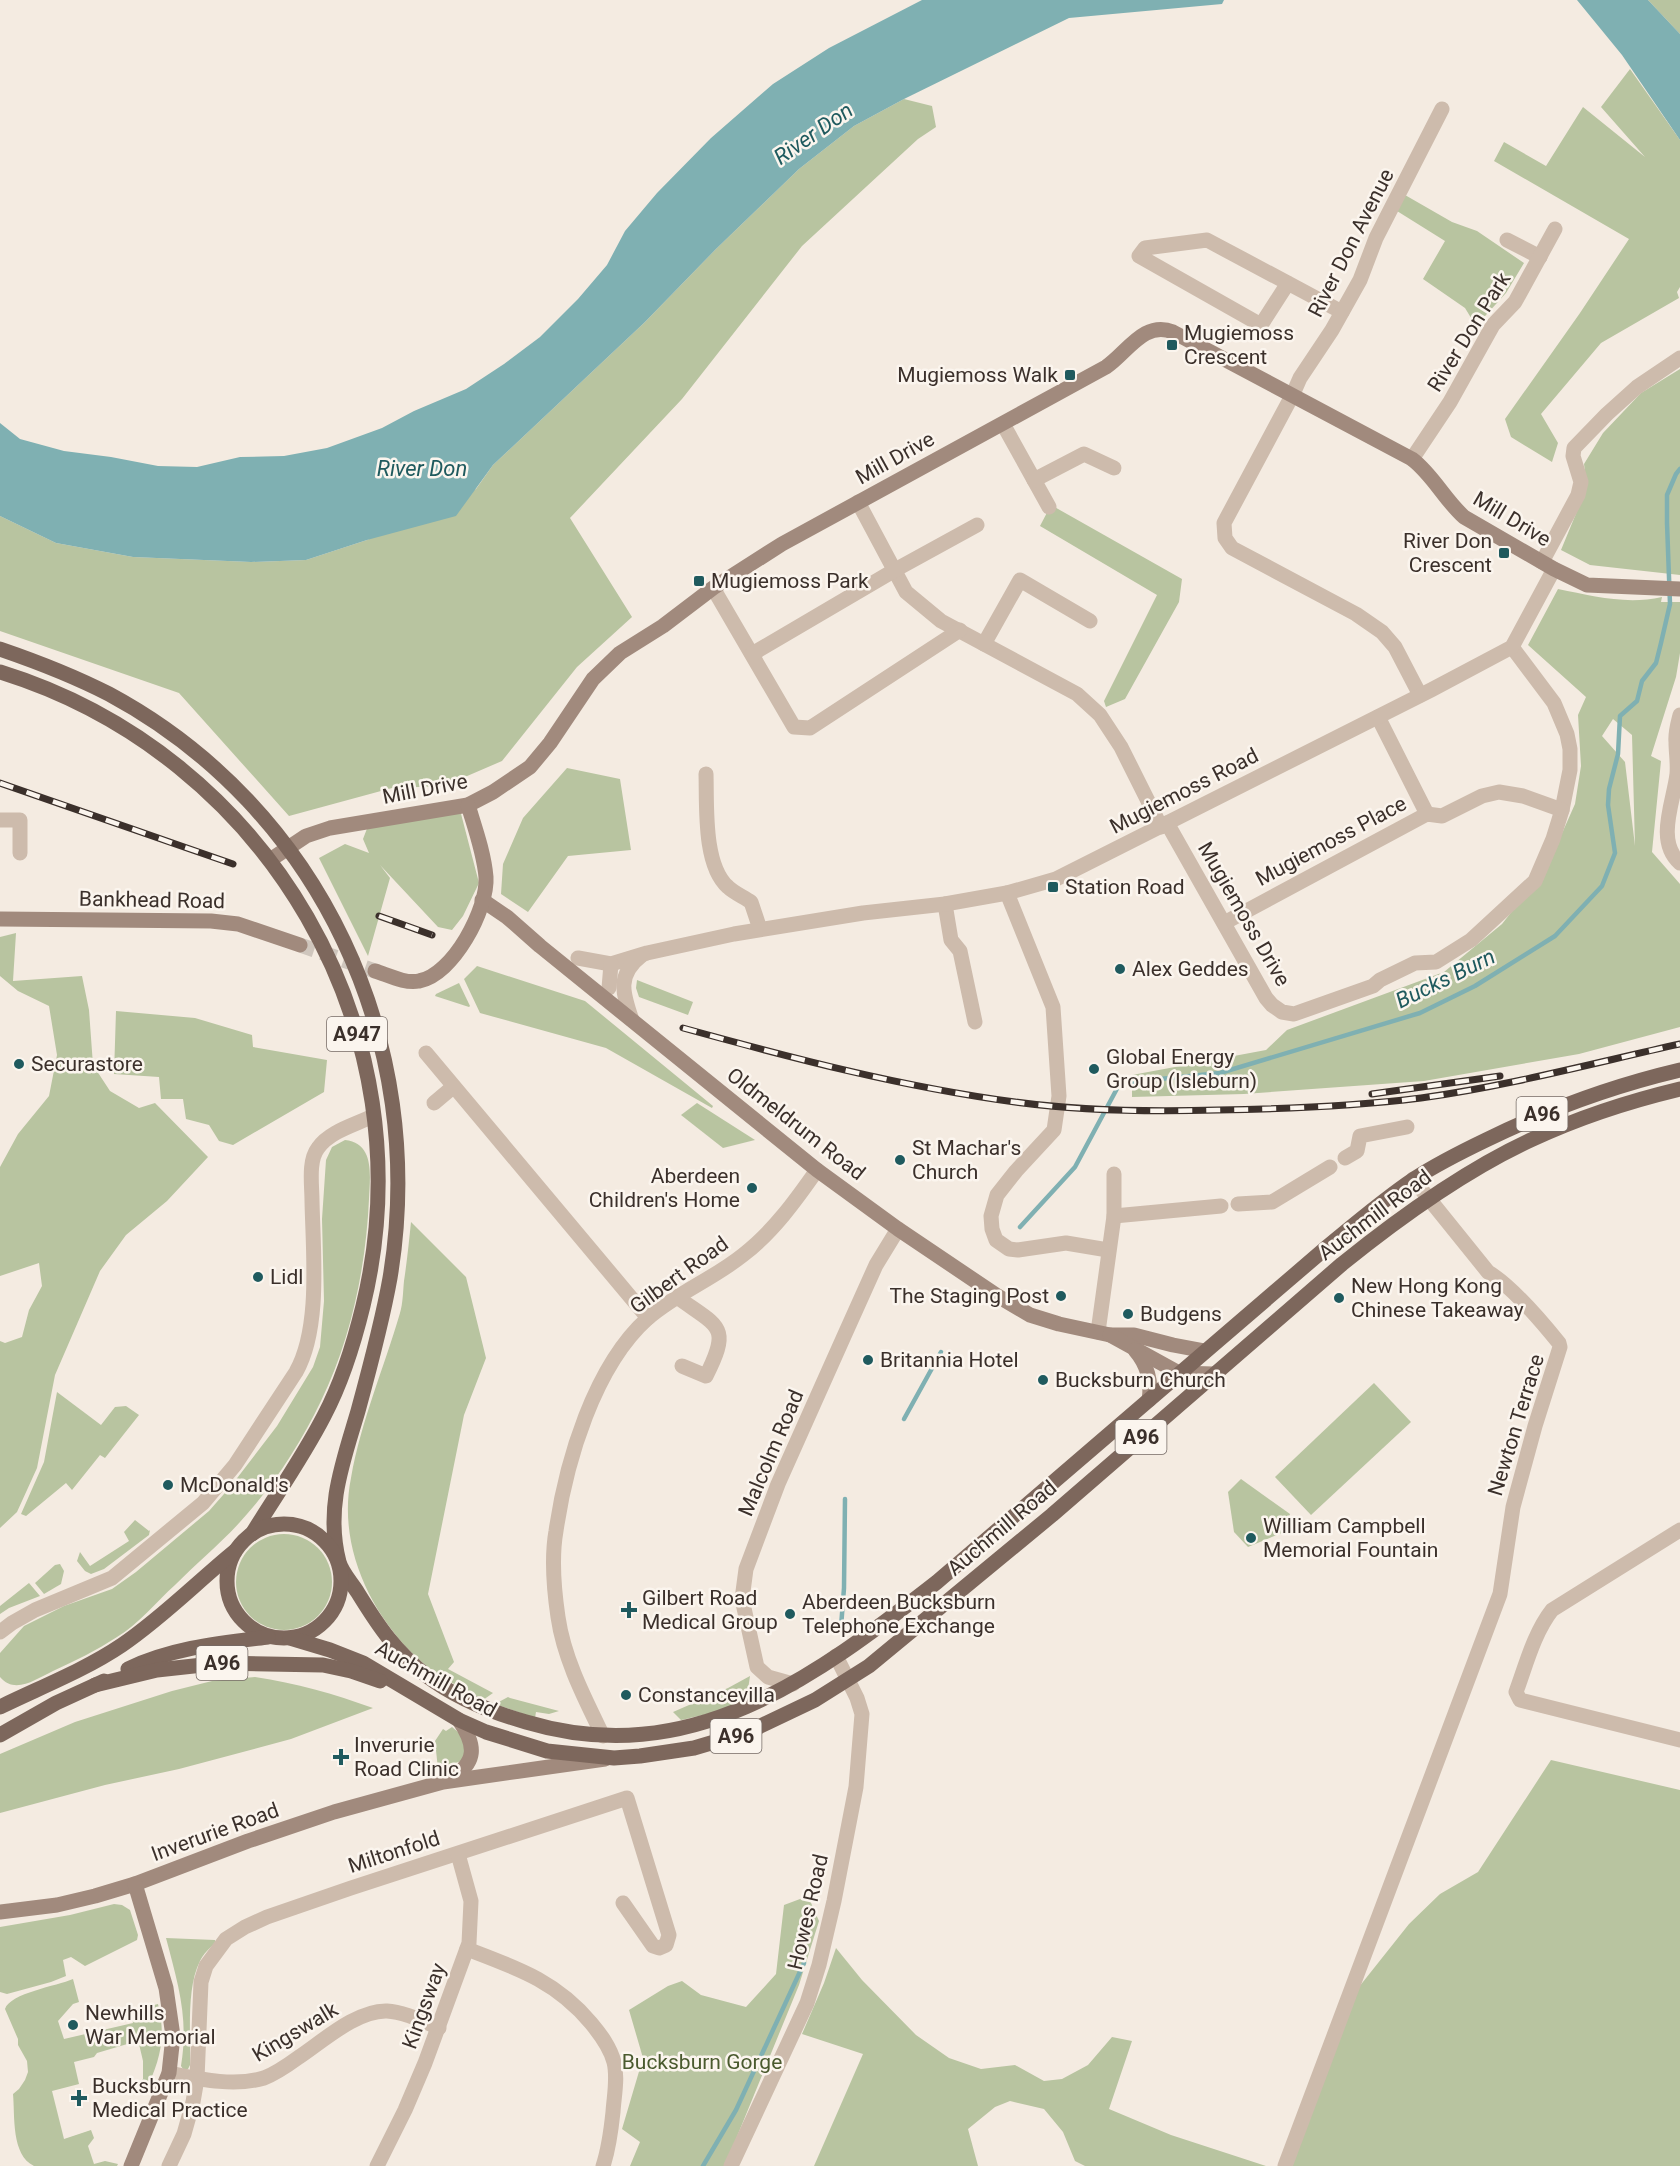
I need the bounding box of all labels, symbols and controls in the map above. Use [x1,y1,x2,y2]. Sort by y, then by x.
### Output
water label: River Don [769,97,858,170]
street label: River Don Avenue [1303,165,1399,321]
street label: River Don Park [1423,267,1516,396]
place label: Mugiemoss Crescent [1184,321,1294,369]
marker: Mugiemoss Crescent [1165,338,1179,352]
place label: Mugiemoss Walk [897,363,1058,387]
marker: Mugiemoss Walk [1063,368,1077,382]
street label: Mill Drive [852,427,938,489]
water label: River Don [377,456,467,481]
street label: Mill Drive [1469,487,1555,551]
place label: River Don Crescent [1403,529,1492,577]
marker: River Don Crescent [1497,546,1511,560]
place label: Mugiemoss Park [711,569,869,593]
marker: Mugiemoss Park [692,574,706,588]
street label: Mugiemoss Road [1106,743,1262,839]
street label: Mill Drive [380,769,470,809]
street label: Mugiemoss Place [1252,791,1410,891]
street label: Mugiemoss Drive [1193,838,1295,990]
place label: Station Road [1065,875,1185,899]
marker: Station Road [1046,880,1060,894]
street label: Bankhead Road [79,887,225,913]
water label: Bucks Burn [1391,944,1499,1013]
place label: Alex Geddes [1132,957,1249,981]
marker: Alex Geddes [1113,962,1127,976]
road number: A947 [327,1017,387,1051]
place label: Global Energy Group (Isleburn) [1106,1045,1257,1093]
place label: Securastore [31,1052,143,1076]
marker: Securastore [12,1057,26,1071]
marker: Global Energy Group (Isleburn) [1087,1062,1101,1076]
street label: Oldmeldrum Road [722,1063,870,1185]
road number: A96 [1516,1097,1568,1131]
place label: St Machar's Church [912,1136,1021,1184]
marker: St Machar's Church [893,1153,907,1167]
place label: Aberdeen Children's Home [589,1164,740,1212]
street label: Auchmill Road [1314,1165,1436,1265]
marker: Aberdeen Children's Home [745,1181,759,1195]
street label: Gilbert Road [625,1231,733,1319]
place label: Lidl [270,1265,303,1289]
marker: Lidl [251,1270,265,1284]
place label: New Hong Kong Chinese Takeaway [1351,1274,1524,1322]
place label: The Staging Post [890,1284,1049,1308]
marker: The Staging Post [1054,1289,1068,1303]
marker: New Hong Kong Chinese Takeaway [1332,1291,1346,1305]
place label: Budgens [1140,1302,1222,1326]
marker: Budgens [1121,1307,1135,1321]
place label: Britannia Hotel [880,1348,1019,1372]
street label: Newton Terrace [1483,1351,1549,1499]
marker: Britannia Hotel [861,1353,875,1367]
place label: Bucksburn Church [1055,1368,1226,1392]
marker: Bucksburn Church [1036,1373,1050,1387]
street label: Malcolm Road [734,1386,808,1520]
road number: A96 [1116,1420,1166,1454]
place label: McDonald's [180,1473,289,1497]
street label: Auchmill Road [943,1475,1061,1581]
marker: McDonald's [161,1478,175,1492]
place label: William Campbell Memorial Fountain [1263,1514,1438,1562]
marker: William Campbell Memorial Fountain [1244,1531,1258,1545]
place label: Gilbert Road Medical Group [642,1586,778,1634]
place label: Aberdeen Bucksburn Telephone Exchange [802,1590,996,1638]
marker: Gilbert Road Medical Group [620,1601,638,1619]
marker: Aberdeen Bucksburn Telephone Exchange [783,1607,797,1621]
street label: Auchmill Road [371,1636,501,1722]
road number: A96 [196,1646,248,1680]
place label: Constancevilla [638,1683,775,1707]
marker: Constancevilla [619,1688,633,1702]
road number: A96 [710,1719,762,1753]
place label: Inverurie Road Clinic [354,1733,459,1781]
marker: Inverurie Road Clinic [332,1748,350,1766]
street label: Inverurie Road [148,1798,282,1866]
street label: Miltonfold [345,1826,443,1878]
street label: Howes Road [783,1852,833,1972]
street label: Kingsway [397,1960,451,2052]
street label: Kingswalk [248,1997,342,2067]
place label: Newhills War Memorial [85,2001,216,2049]
marker: Newhills War Memorial [66,2018,80,2032]
park label: Bucksburn Gorge [622,2050,782,2074]
place label: Bucksburn Medical Practice [92,2074,248,2122]
marker: Bucksburn Medical Practice [70,2089,88,2107]

